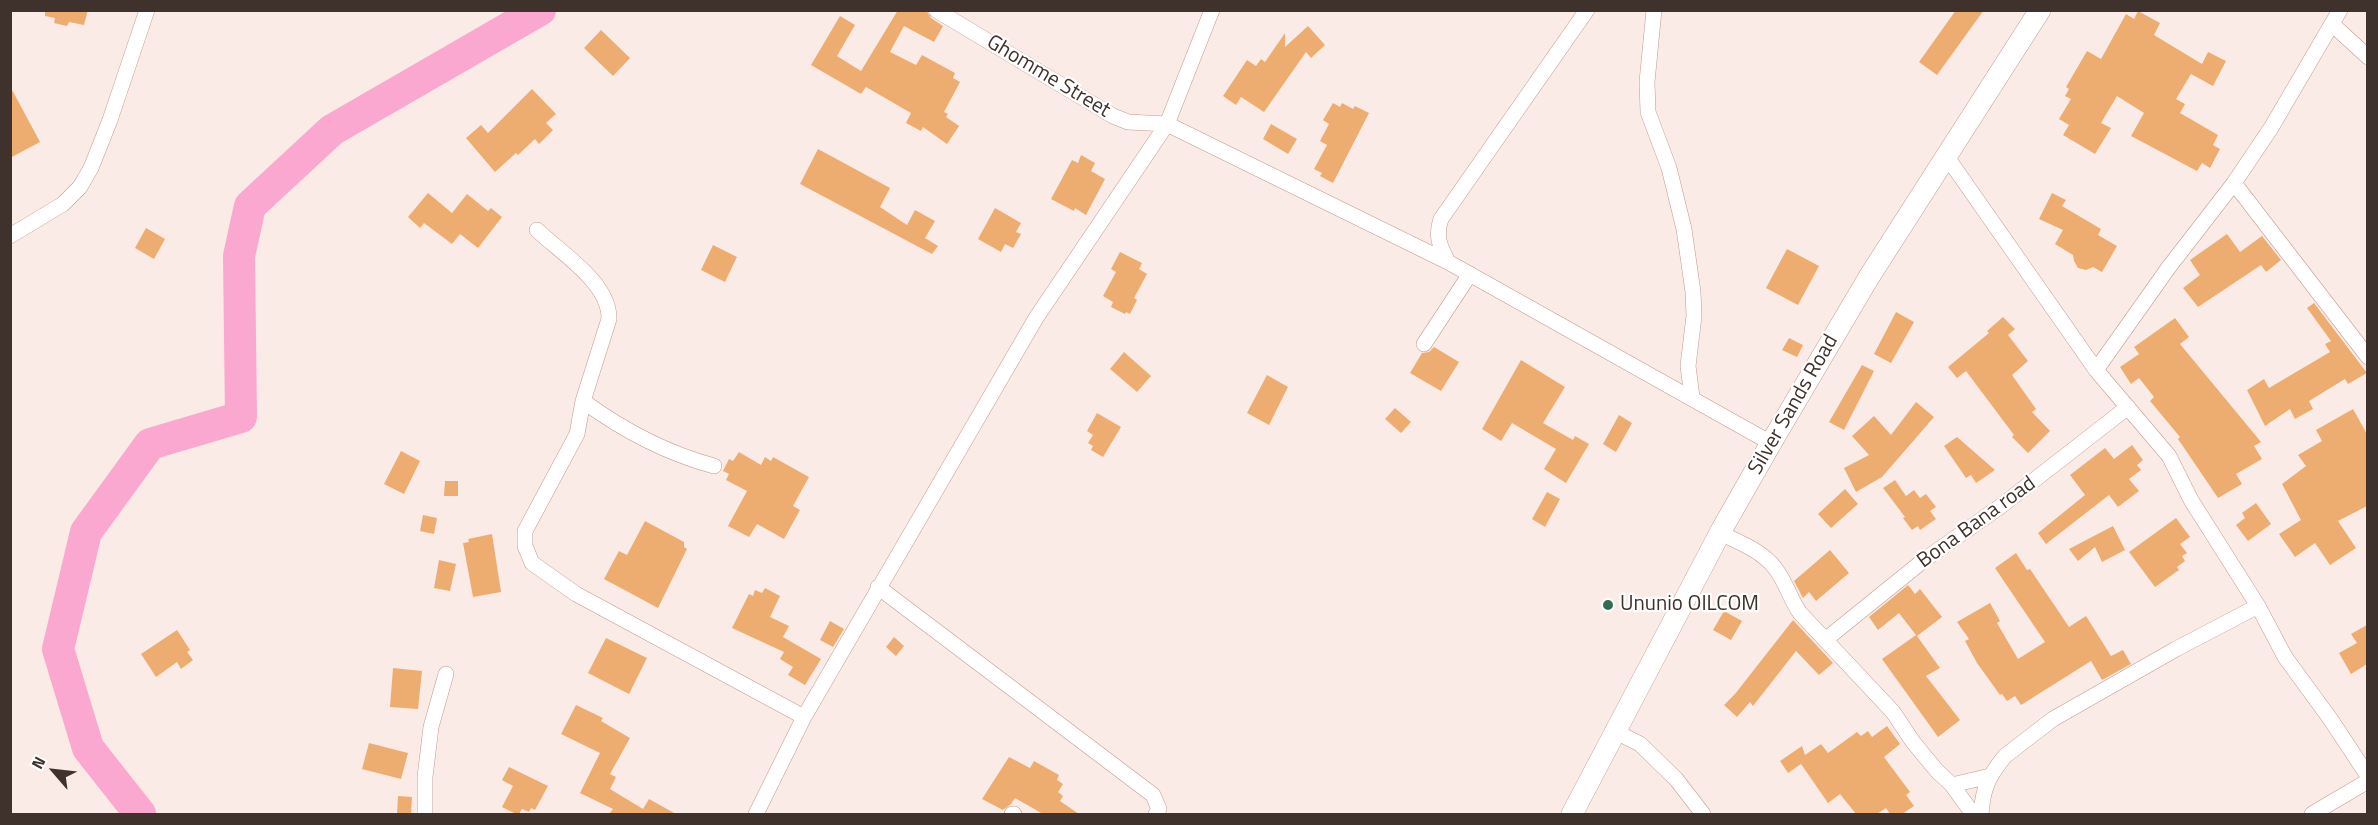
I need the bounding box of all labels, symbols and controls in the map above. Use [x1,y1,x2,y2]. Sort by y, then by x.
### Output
street label: Ghomme Street [982,30,1114,124]
street label: Silver Sands Road [1744,331,1844,479]
street label: Bona Bana road [1913,472,2041,574]
place label: Ununio OILCOM [1620,592,1759,618]
marker: Ununio OILCOM [1601,598,1615,612]
north arrow [24,741,84,801]
text: N [25,752,51,773]

